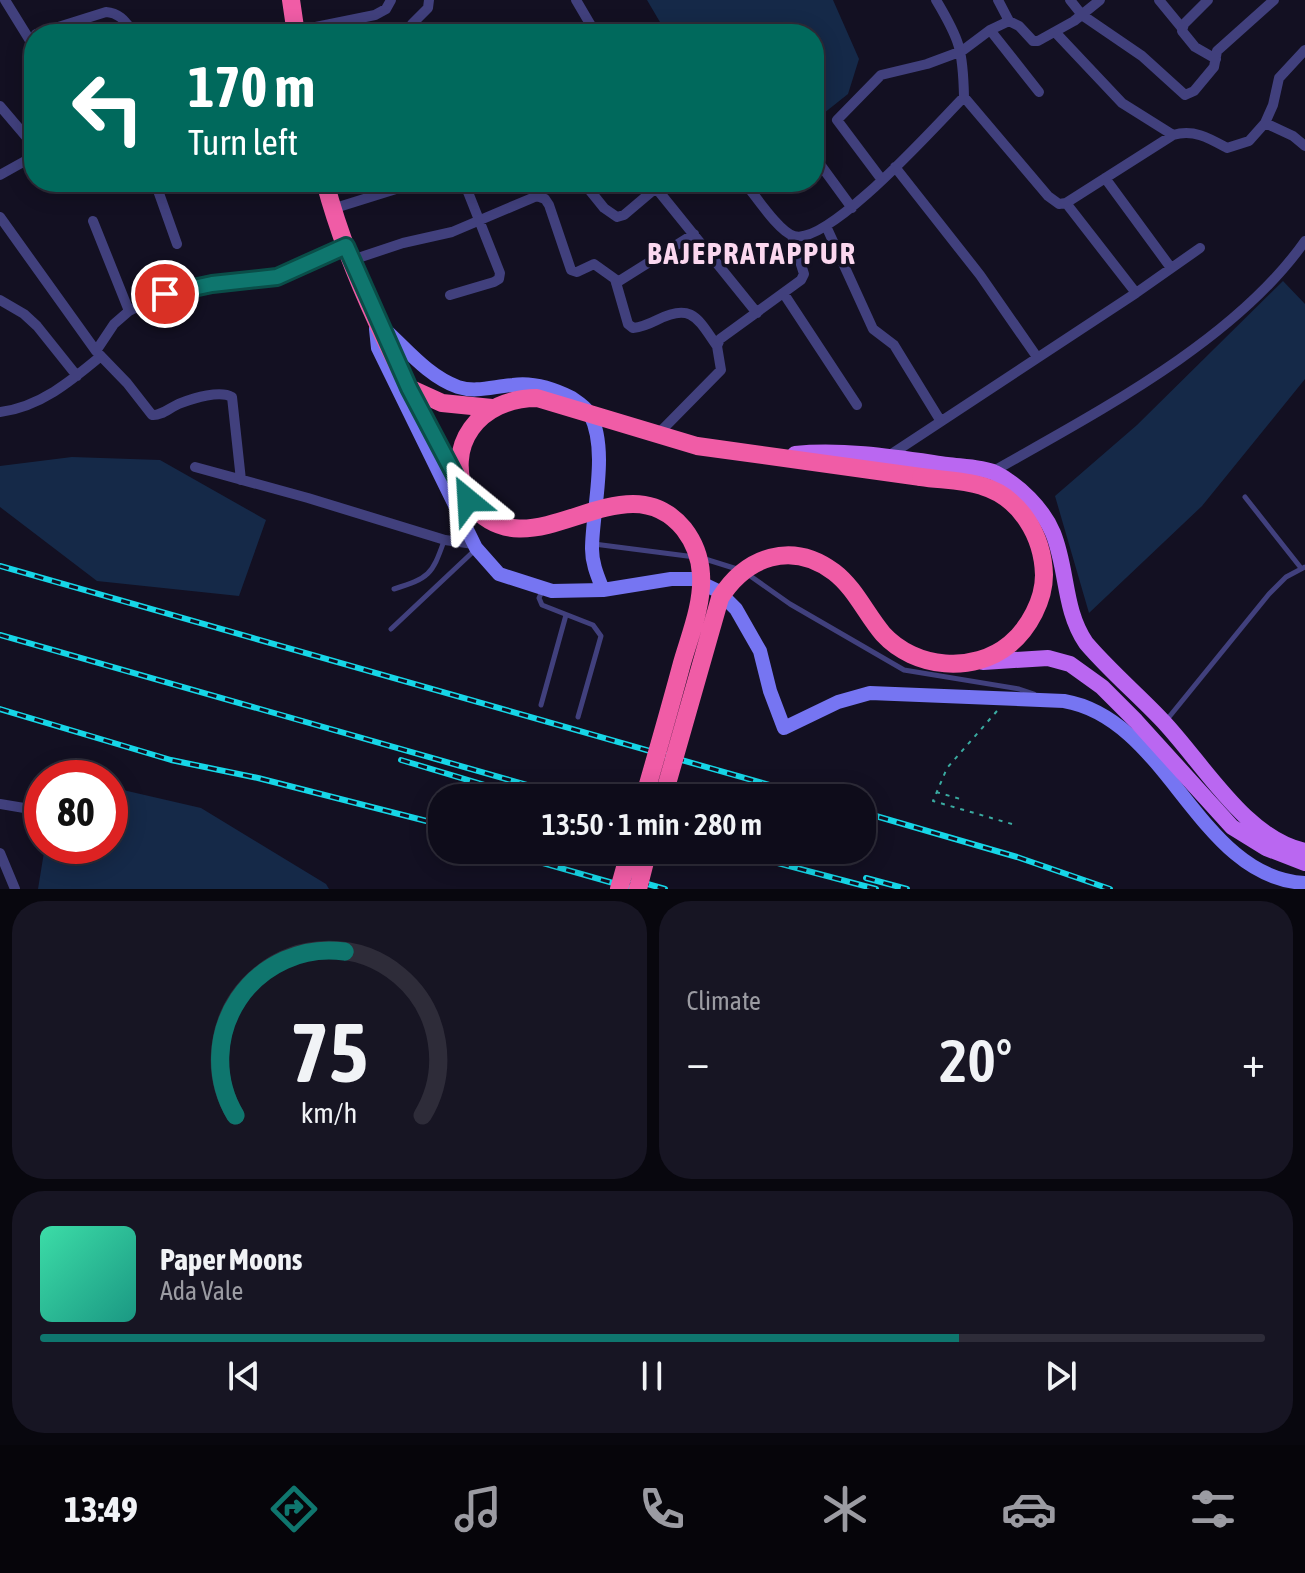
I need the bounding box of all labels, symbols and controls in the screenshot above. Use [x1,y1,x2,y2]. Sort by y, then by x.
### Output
text: 170 m [188,55,315,119]
icon: left [56,56,160,160]
text: Turn left [188,121,298,163]
district label: BAJEPRATAPPUR [647,236,857,270]
pin [131,260,199,328]
icon: arrive [143,272,187,316]
position arrow [426,458,510,542]
speed limit sign: 80 [24,760,128,864]
text: 13:50 · 1 min · 280 m [542,807,762,841]
text: Climate [687,986,761,1016]
text: 75 [290,1004,368,1100]
text: 20° [939,1026,1012,1095]
text: − [687,1036,709,1086]
text: + [1242,1036,1265,1086]
text: km/h [301,1096,358,1129]
text: Paper Moons [160,1242,302,1276]
text: Ada Vale [160,1276,243,1306]
icon: previous [222,1354,266,1398]
icon: pause [630,1354,674,1398]
icon: next [1039,1354,1083,1398]
icon: directions [266,1481,322,1537]
icon: music [450,1481,506,1537]
icon: phone [634,1481,690,1537]
icon: climate [817,1481,873,1537]
icon: car [1001,1481,1057,1537]
icon: filters [1185,1481,1241,1537]
text: 13:49 [64,1488,138,1530]

